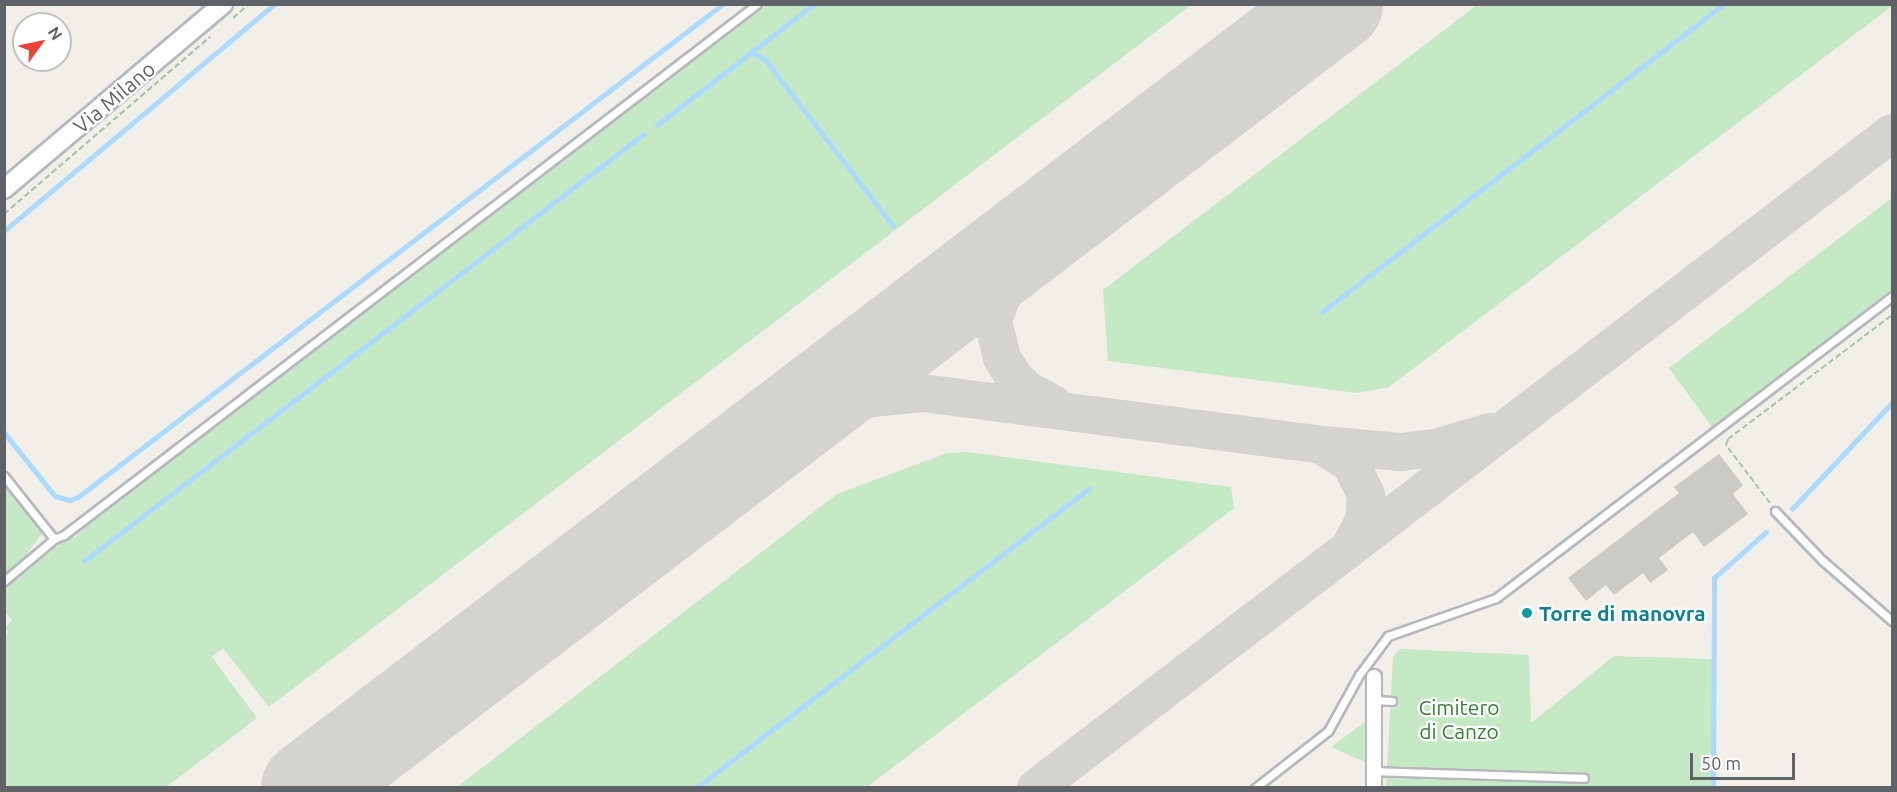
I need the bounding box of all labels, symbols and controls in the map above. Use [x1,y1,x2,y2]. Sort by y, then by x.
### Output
north arrow [12,12,72,72]
text: N [45,23,66,43]
street label: Via Milano [68,56,160,138]
place label: Torre di manovra [1539,600,1706,626]
marker: Torre di manovra [1520,606,1534,620]
park label: Cimitero di Canzo [1418,694,1500,744]
scale bar [1693,741,1798,779]
text: 50 m [1701,753,1741,773]

